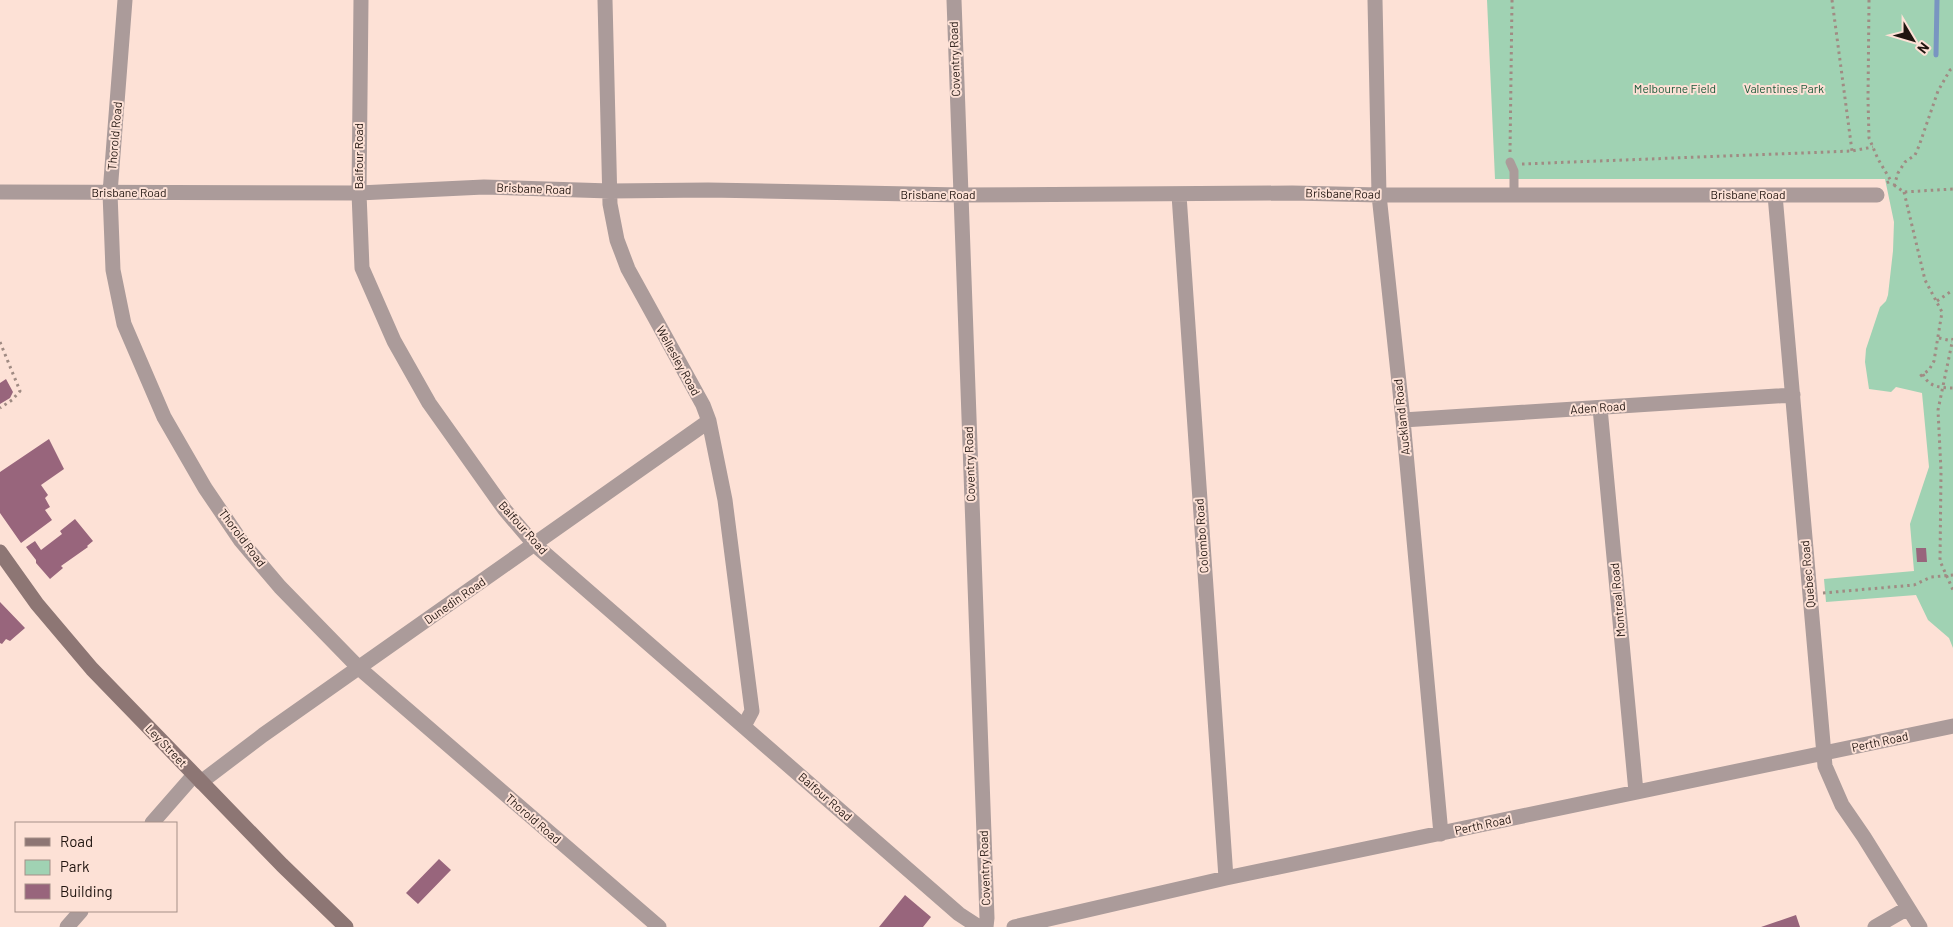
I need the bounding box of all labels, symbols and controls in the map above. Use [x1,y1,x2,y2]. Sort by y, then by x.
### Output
north arrow [1888,15,1938,65]
street label: Coventry Road [946,21,962,97]
text: N [1914,39,1933,57]
park label: Melbourne Field [1634,81,1716,95]
park label: Valentines Park [1744,81,1824,95]
street label: Thorold Road [104,101,124,171]
street label: Balfour Road [351,123,365,189]
street label: Brisbane Road [496,180,572,196]
street label: Brisbane Road [91,185,167,199]
street label: Brisbane Road [1305,185,1381,201]
street label: Brisbane Road [900,187,976,201]
street label: Brisbane Road [1710,187,1786,201]
street label: Wellesley Road [654,323,704,398]
street label: Auckland Road [1390,378,1412,456]
street label: Aden Road [1570,398,1626,416]
street label: Coventry Road [961,426,977,502]
street label: Balfour Road [496,498,551,557]
street label: Colombo Road [1191,498,1211,574]
street label: Thorold Road [216,506,269,569]
street label: Quebec Road [1797,540,1817,608]
street label: Montreal Road [1607,562,1627,638]
street label: Dunedin Road [421,574,488,626]
street label: Ley Street [143,721,190,770]
street label: Perth Road [1850,728,1909,754]
street label: Balfour Road [796,769,855,823]
street label: Thorold Road [503,790,564,846]
street label: Perth Road [1453,811,1512,837]
legend [15,822,178,912]
street label: Coventry Road [976,830,992,906]
text: Road [60,832,93,850]
text: Park [60,857,90,875]
text: Building [60,882,113,900]

